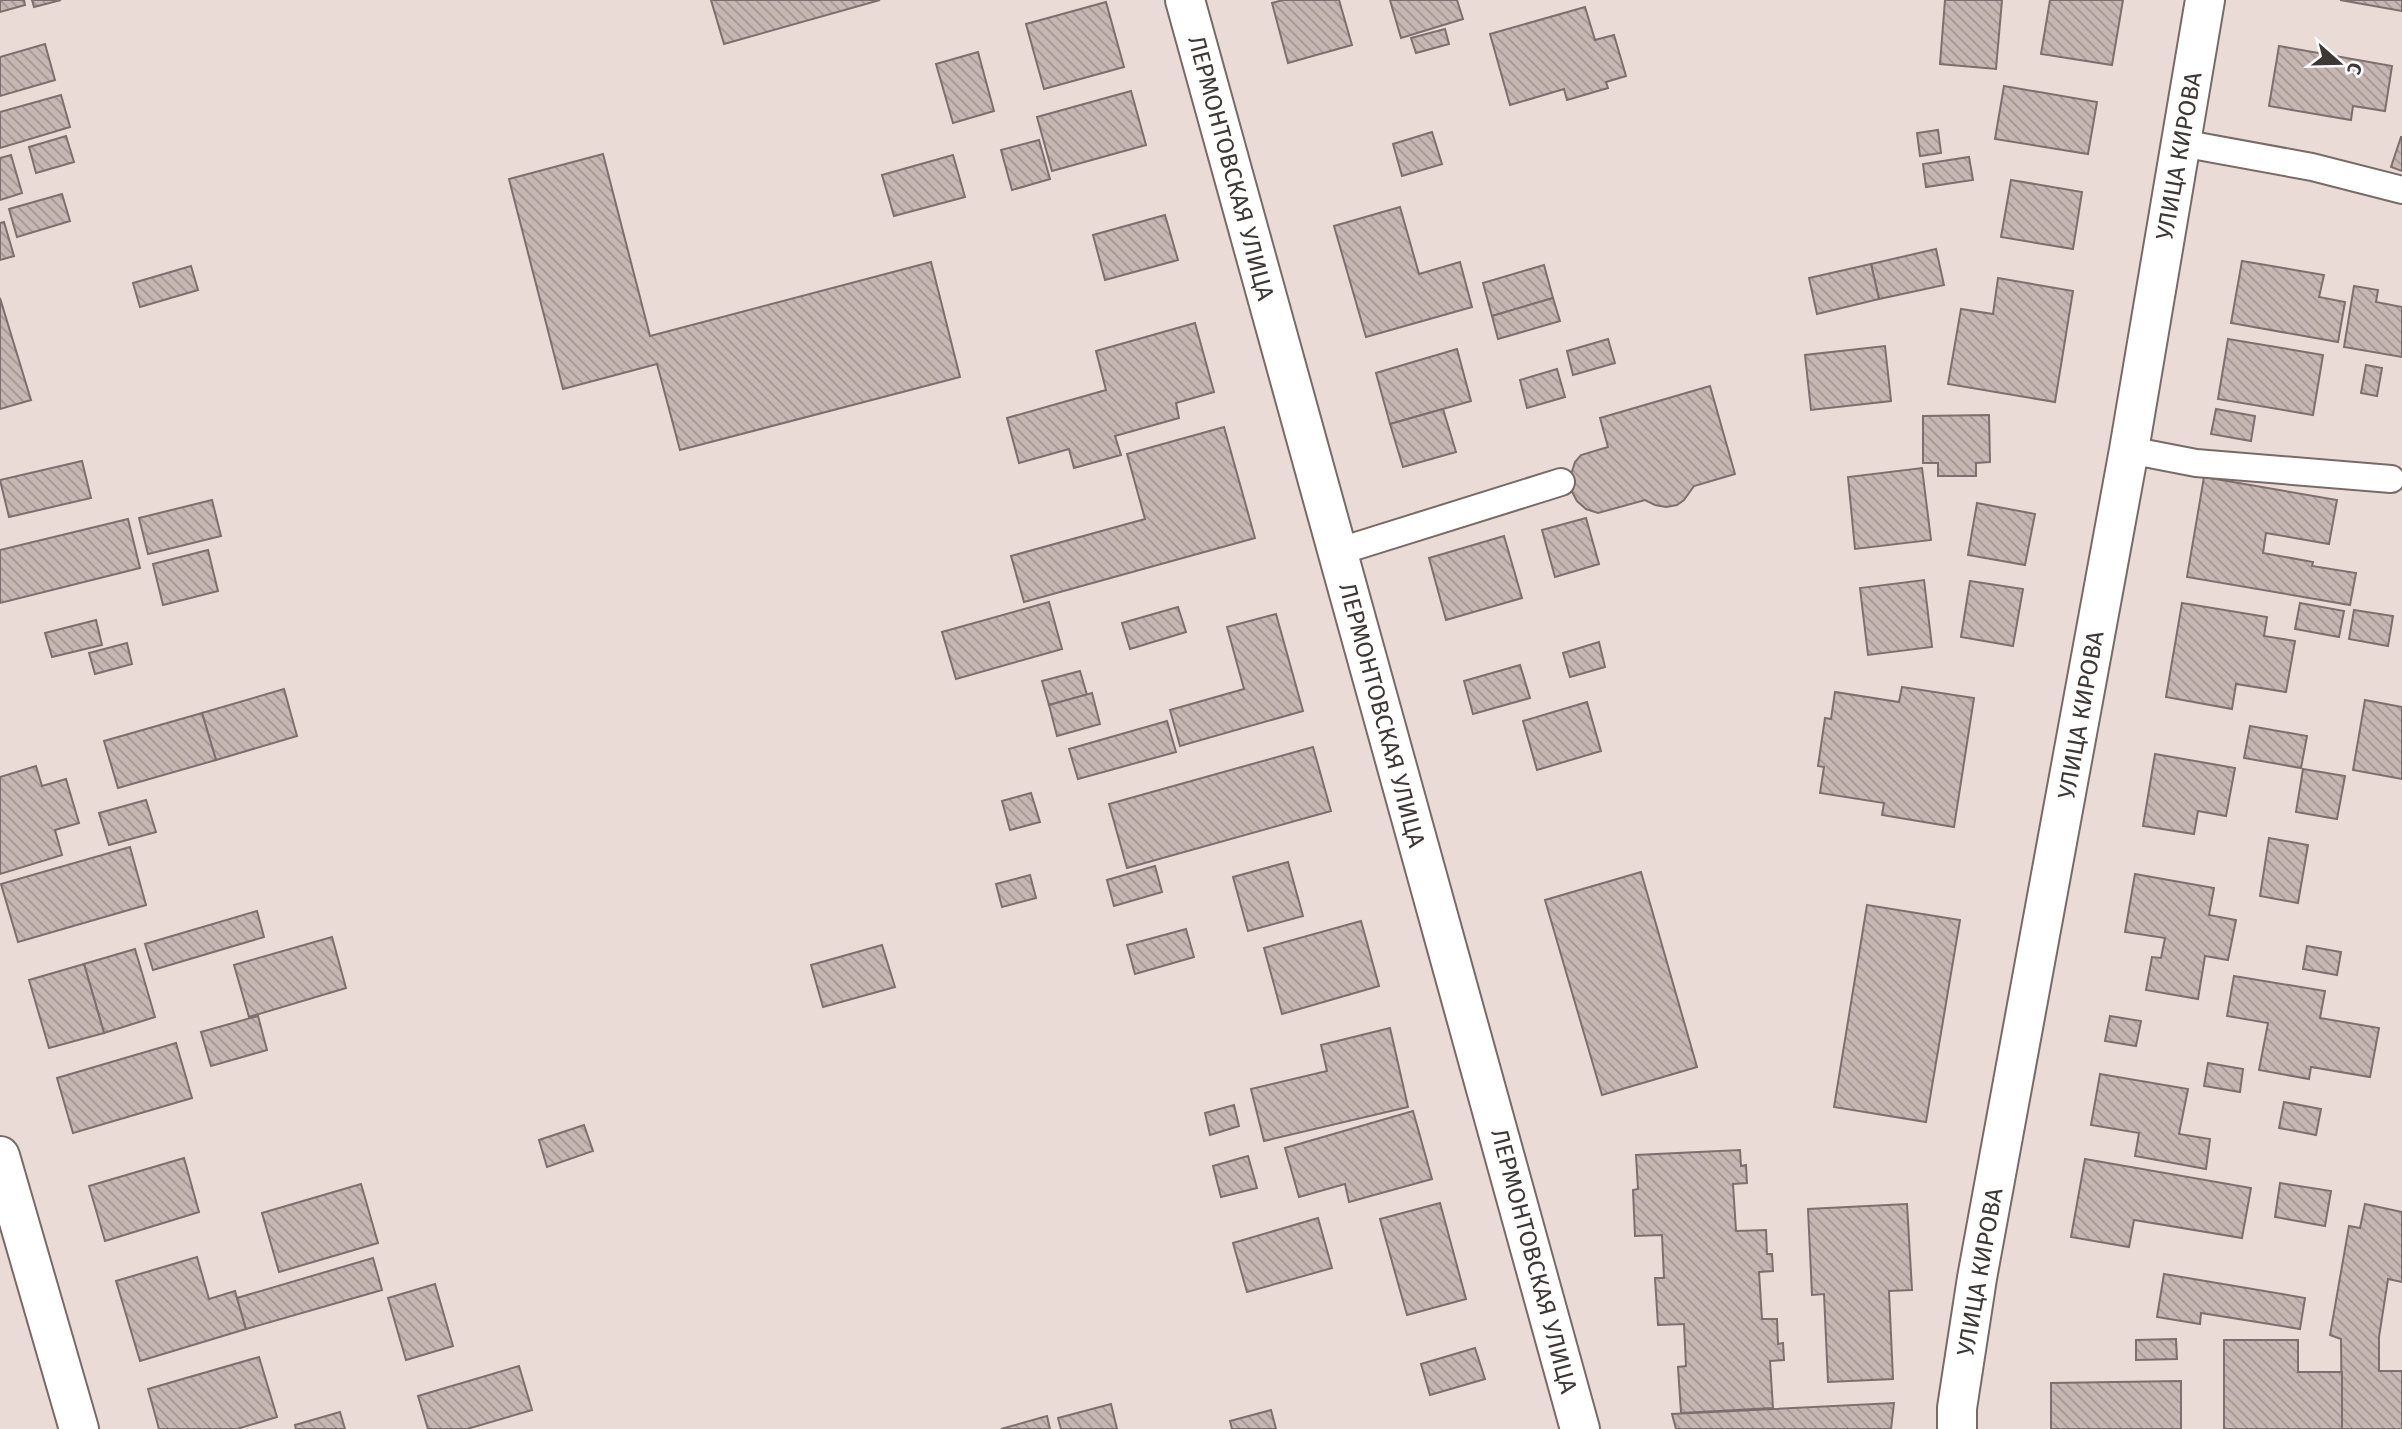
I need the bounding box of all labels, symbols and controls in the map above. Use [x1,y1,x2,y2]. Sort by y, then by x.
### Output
north arrow [2304,28,2374,98]
street label: ЛЕРМОНТОВСКАЯ УЛИЦА [1182,33,1280,303]
text: С [2342,60,2367,78]
street label: УЛИЦА КИРОВА [2150,70,2208,242]
street label: ЛЕРМОНТОВСКАЯ УЛИЦА [1333,580,1431,850]
street label: УЛИЦА КИРОВА [2052,629,2110,801]
street label: ЛЕРМОНТОВСКАЯ УЛИЦА [1485,1126,1583,1396]
street label: УЛИЦА КИРОВА [1951,1186,2009,1358]

